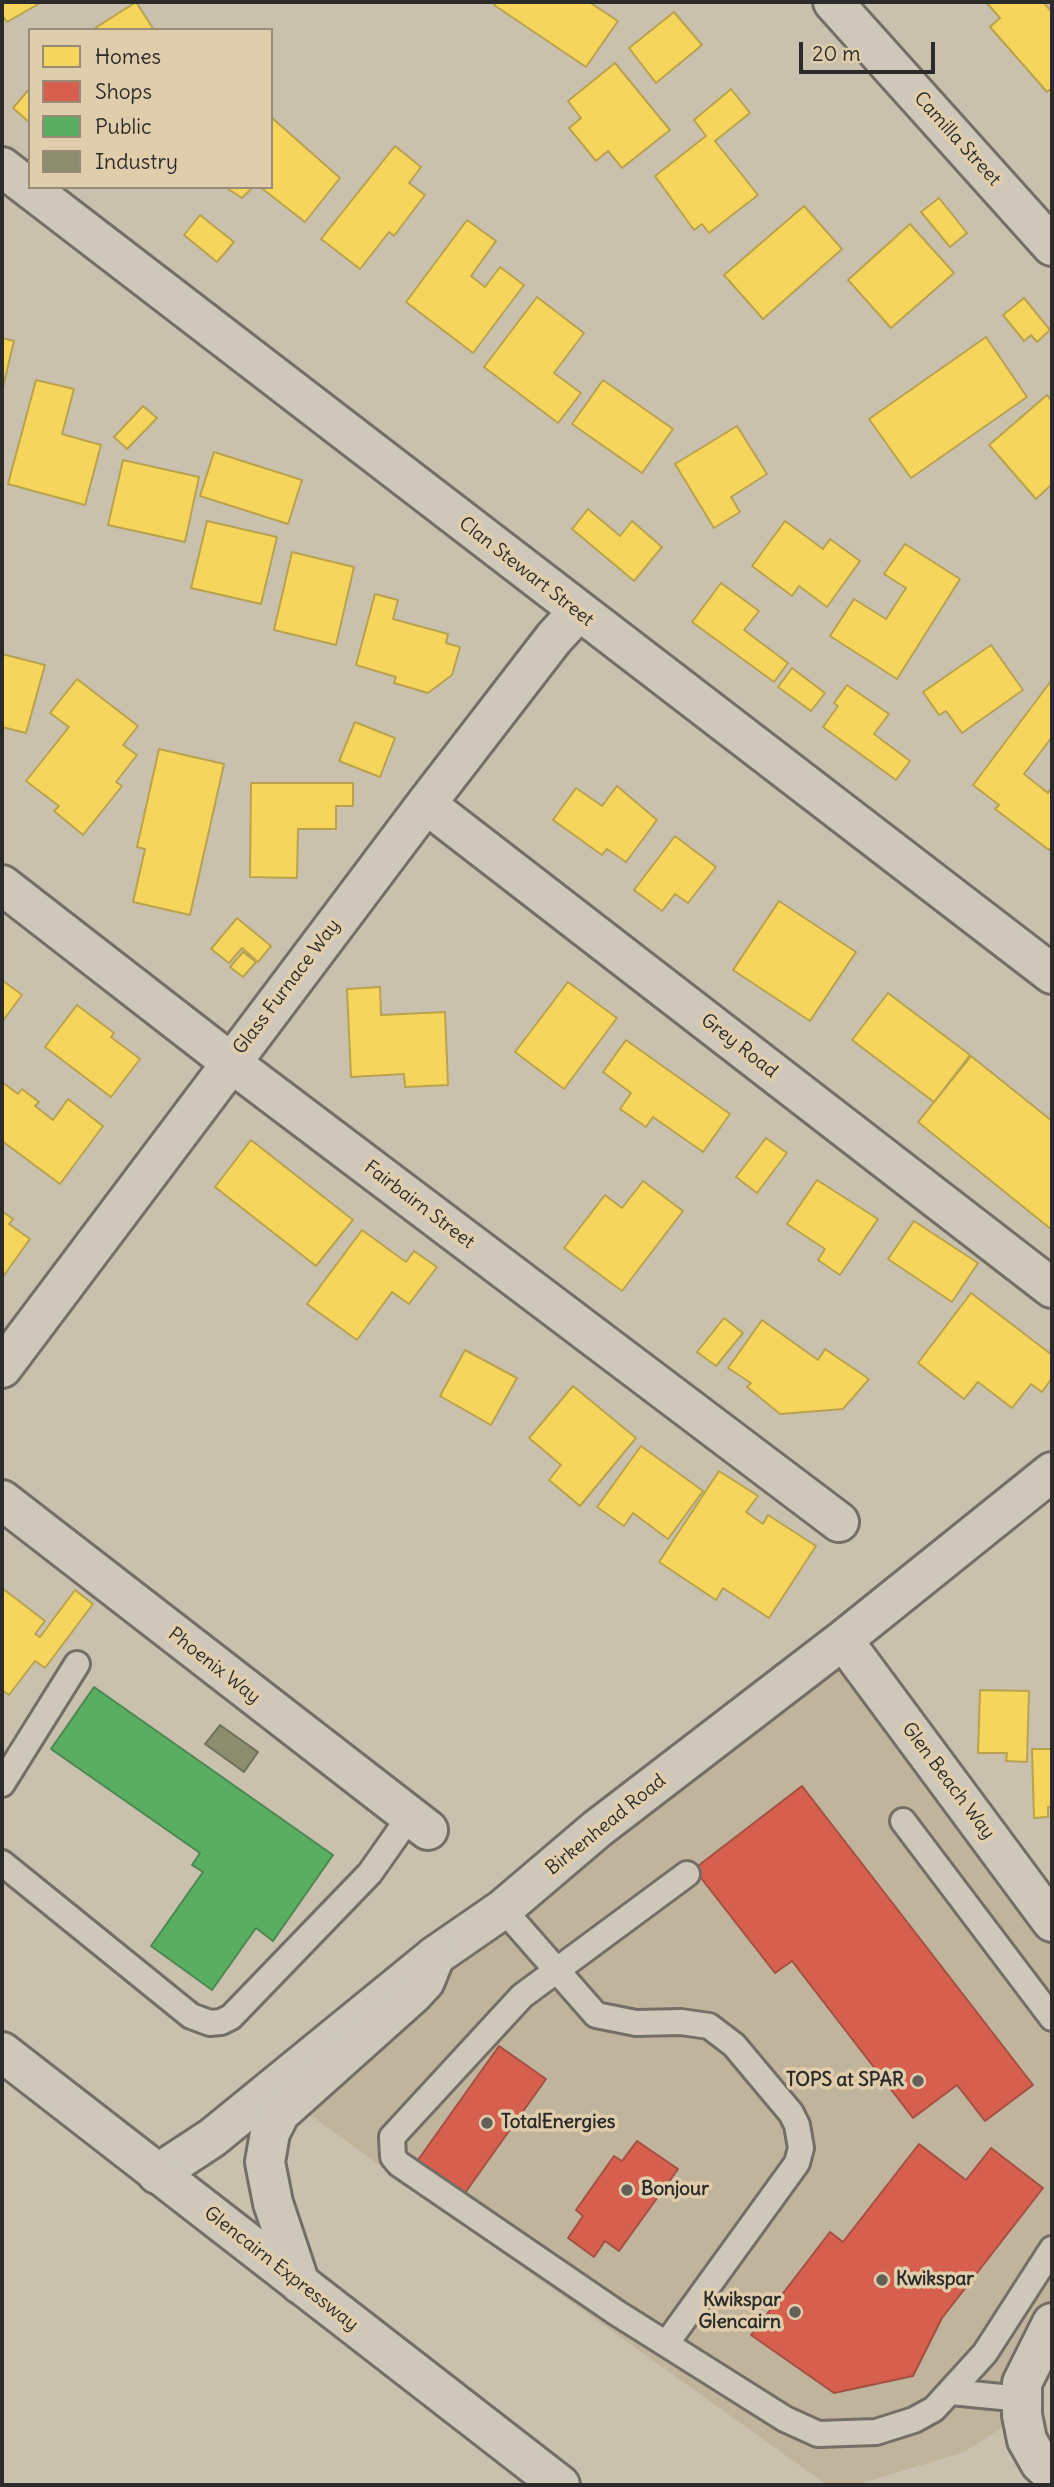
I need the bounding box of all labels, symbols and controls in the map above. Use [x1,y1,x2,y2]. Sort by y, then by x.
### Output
legend [28,28,273,189]
scale bar [802,28,939,72]
text: 20 m [812,40,861,67]
text: Homes [95,43,161,70]
text: Shops [95,78,152,105]
street label: Camilla Street [909,87,1005,191]
text: Public [95,113,152,140]
text: Industry [95,148,178,175]
street label: Clan Stewart Street [454,512,598,632]
street label: Glass Furnace Way [229,915,345,1059]
street label: Grey Road [696,1009,782,1083]
street label: Fairbairn Street [359,1156,479,1254]
street label: Phoenix Way [163,1623,265,1709]
street label: Glen Beach Way [897,1718,999,1844]
street label: Birkenhead Road [542,1770,670,1880]
place label: TOPS at SPAR [786,2070,904,2092]
marker: TOPS at SPAR [910,2073,926,2089]
place label: TotalEnergies [501,2112,615,2134]
marker: TotalEnergies [479,2115,495,2131]
place label: Bonjour [641,2179,709,2201]
marker: Bonjour [619,2182,635,2198]
street label: Glencairn Expressway [199,2202,363,2336]
place label: Kwikspar [896,2269,974,2291]
marker: Kwikspar [874,2272,890,2288]
place label: Kwikspar Glencairn [698,2290,781,2334]
marker: Kwikspar Glencairn [787,2304,803,2320]

